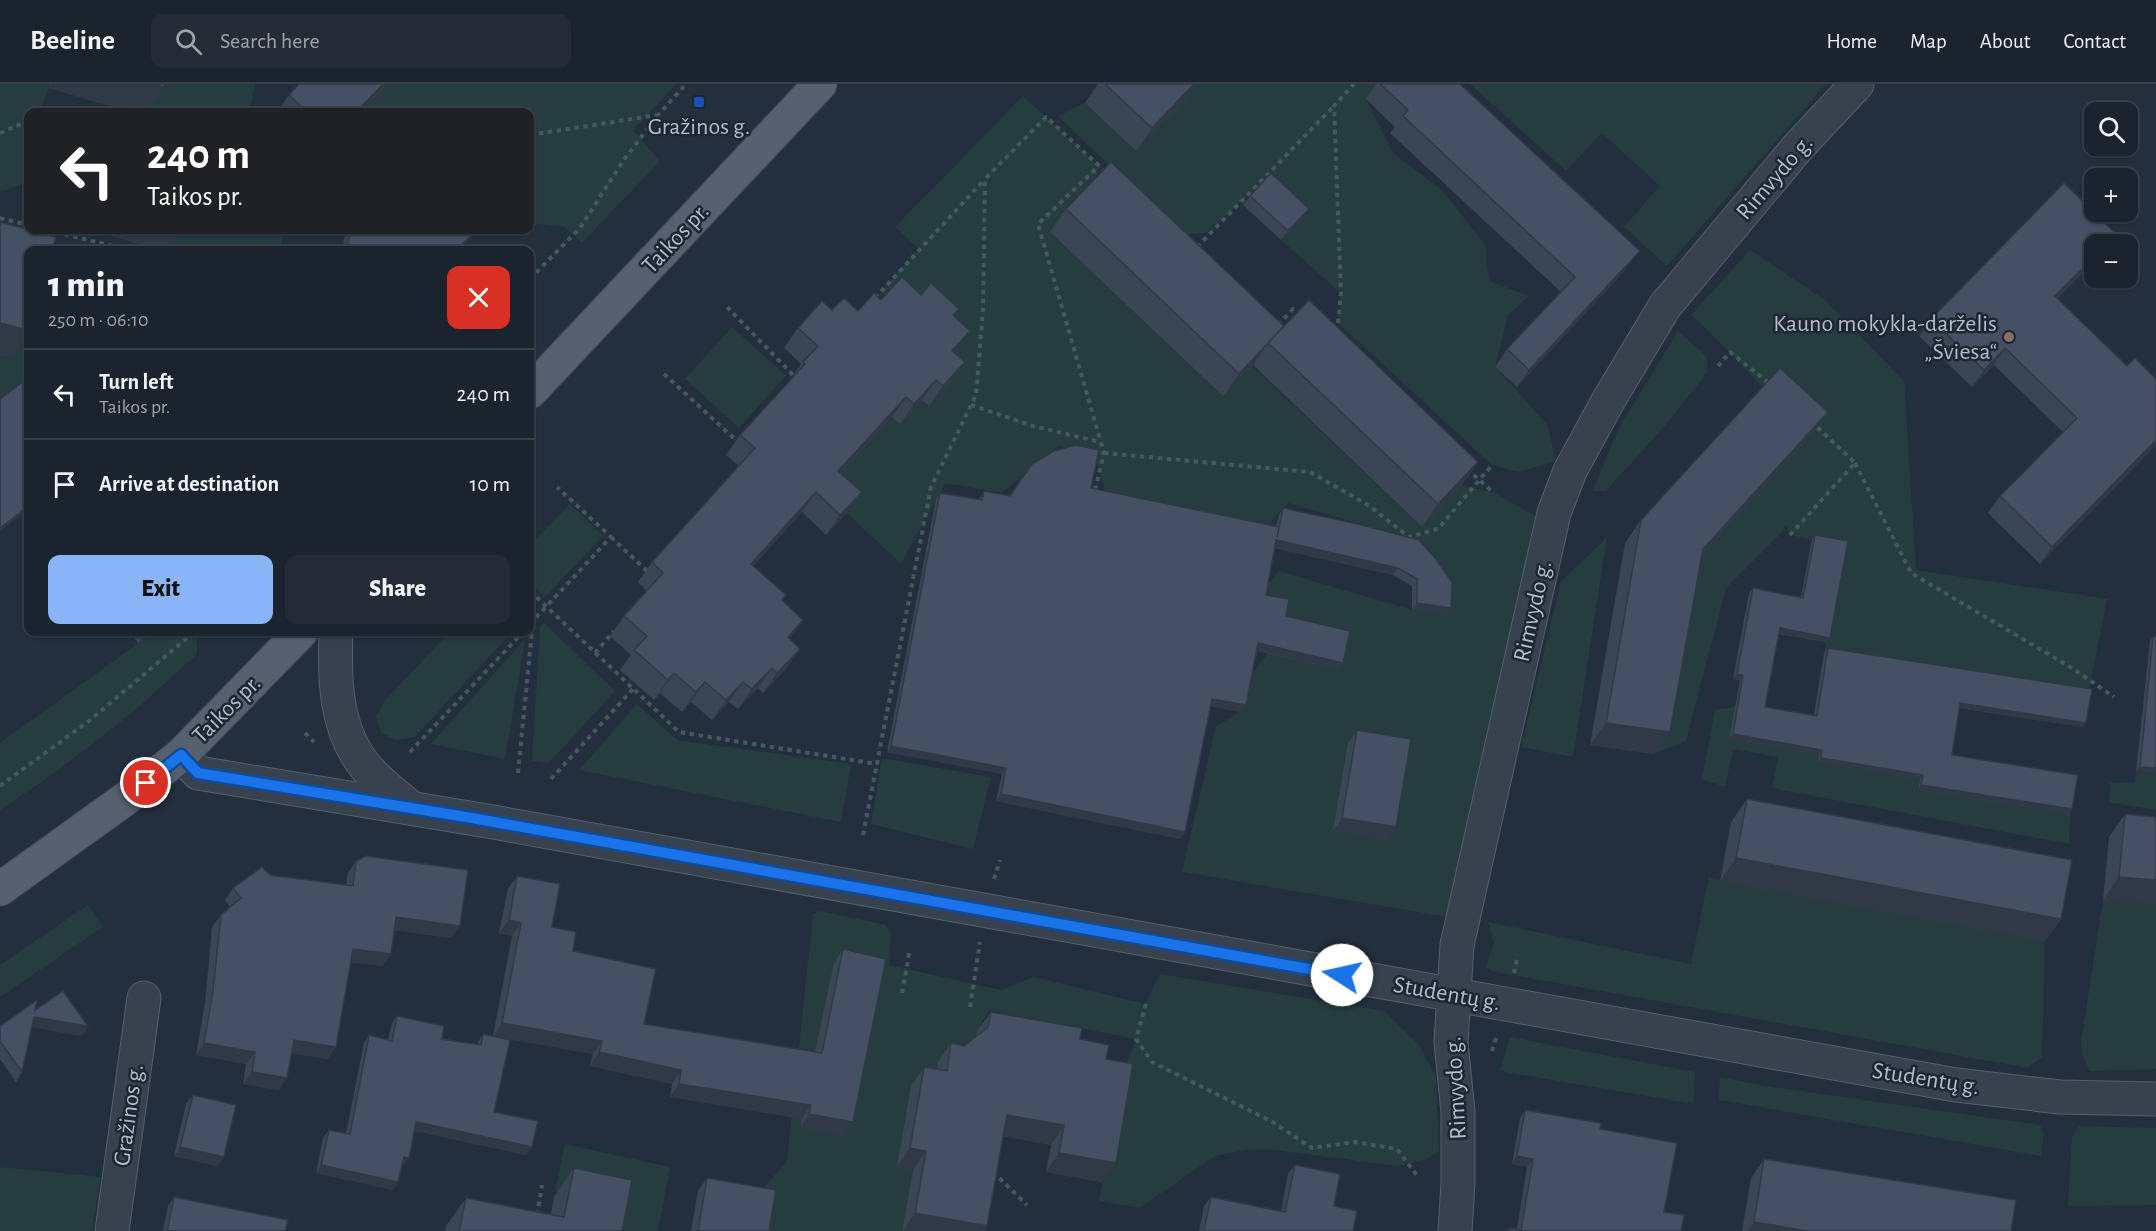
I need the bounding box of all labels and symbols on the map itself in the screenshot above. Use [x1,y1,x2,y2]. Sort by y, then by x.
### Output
marker: Gražinos g. [692,95,706,109]
place label: Gražinos g. [648,115,750,139]
street label: Rimvydo g. [1732,131,1818,225]
street label: Taikos pr. [638,199,714,278]
place label: Kauno mokykla-darželis „Šviesa“ [1773,312,1997,364]
marker: Kauno mokykla-darželis „Šviesa“ [2002,330,2016,344]
street label: Rimvydo g. [1510,558,1556,664]
street label: Taikos pr. [188,671,265,748]
pin [120,757,171,808]
position arrow [1310,943,1374,1007]
street label: Studentų g. [1392,973,1502,1015]
street label: Rimvydo g. [1441,1036,1471,1140]
street label: Studentų g. [1871,1059,1981,1099]
street label: Gražinos g. [110,1063,148,1168]

